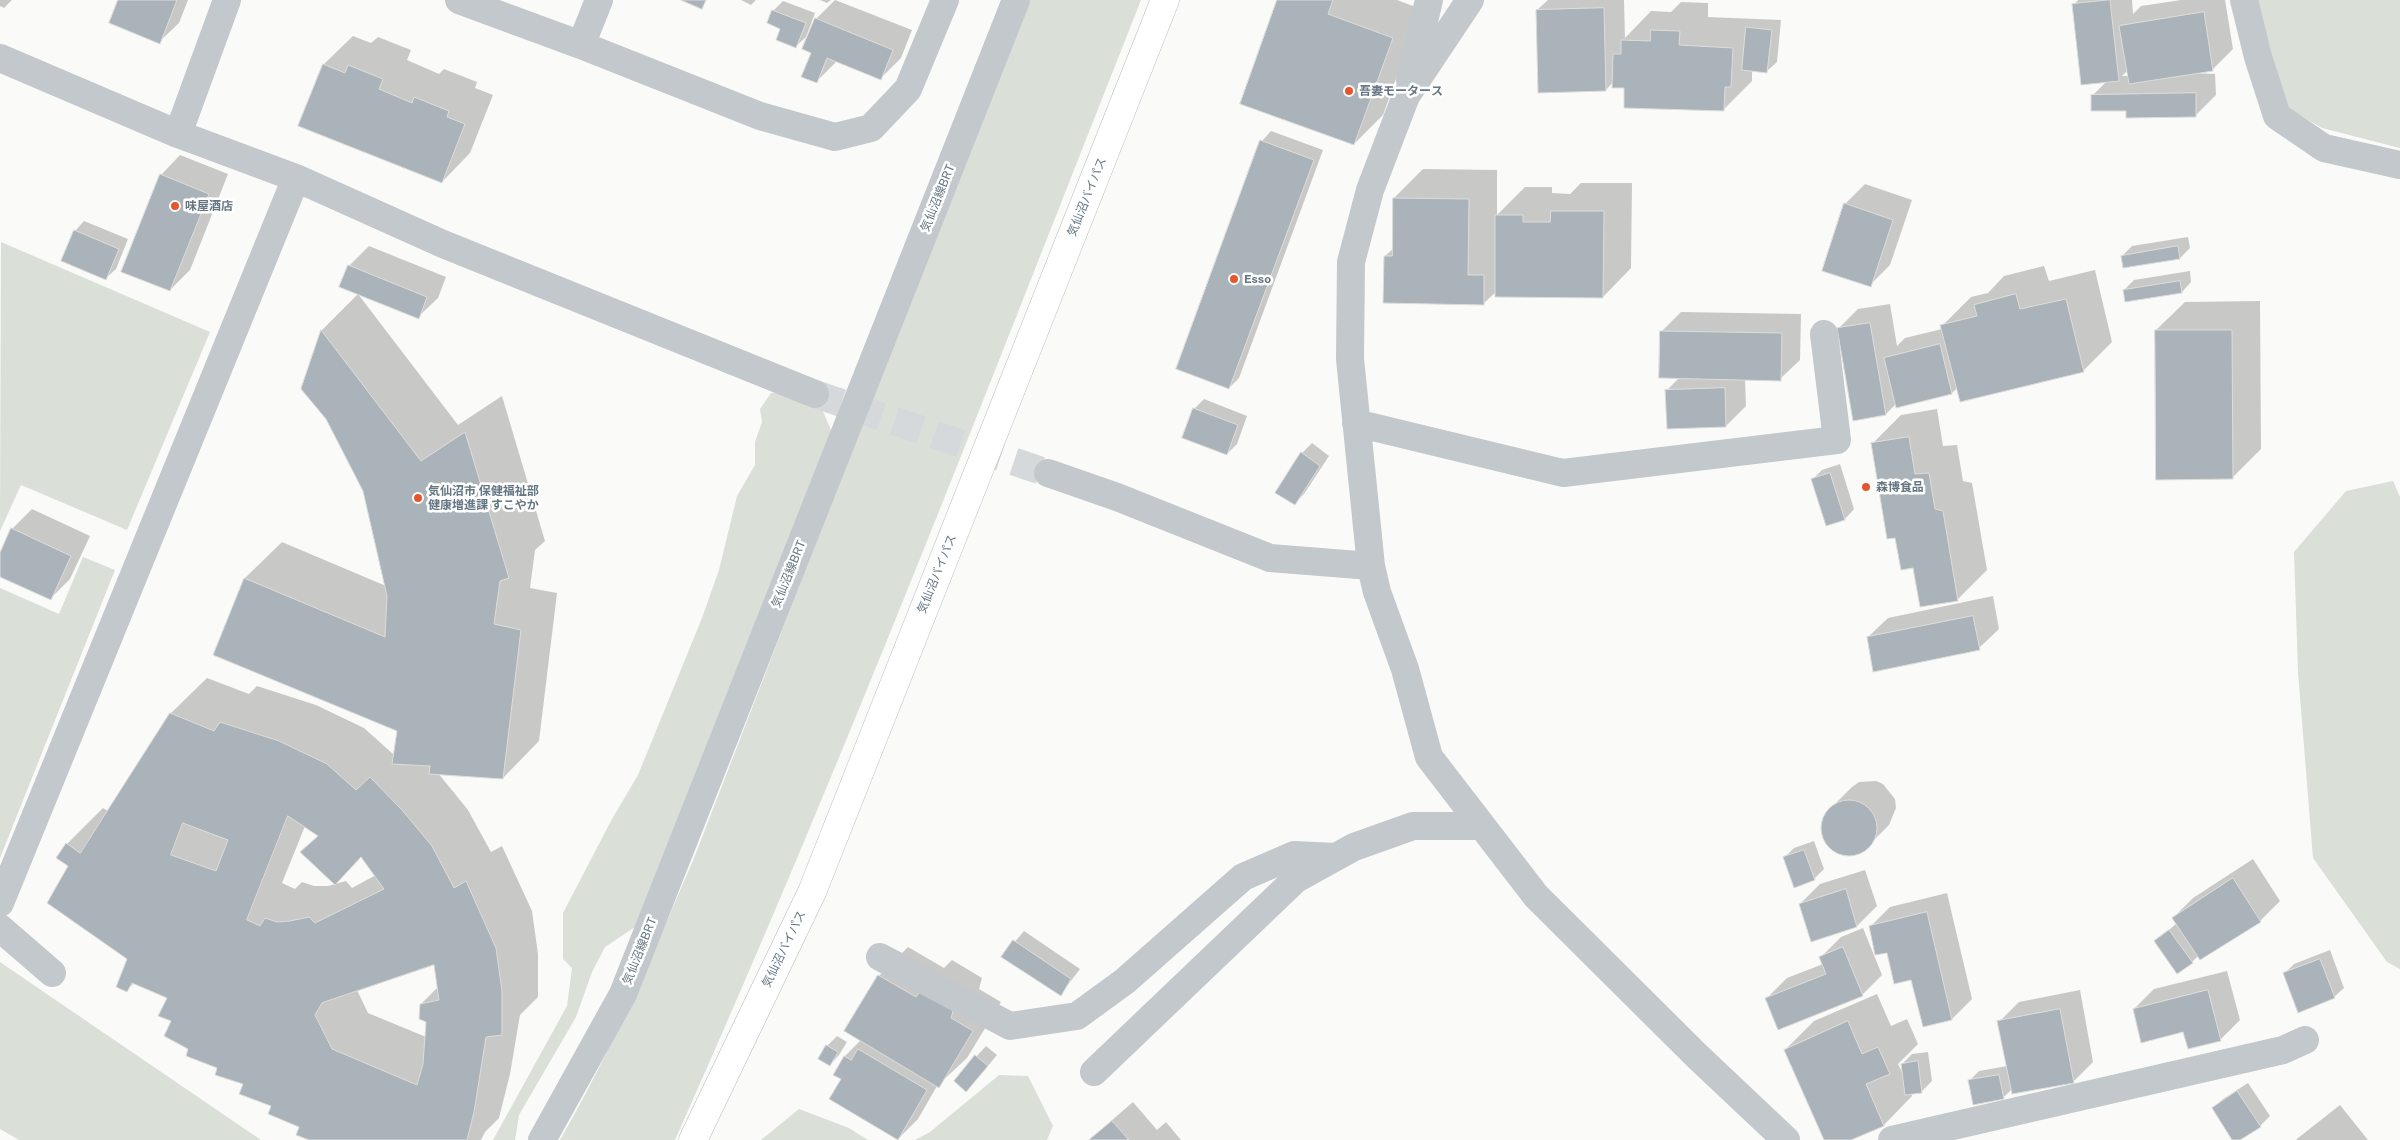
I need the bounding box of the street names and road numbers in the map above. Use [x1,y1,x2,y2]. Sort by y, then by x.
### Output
street label: 気仙沼バイパス [1065,155,1109,239]
street label: 気仙沼線BRT [918,162,958,234]
street label: 気仙沼バイパス [915,532,959,616]
street label: 気仙沼線BRT [769,538,809,610]
street label: 気仙沼バイパス [759,908,809,990]
street label: 気仙沼線BRT [620,915,660,987]

